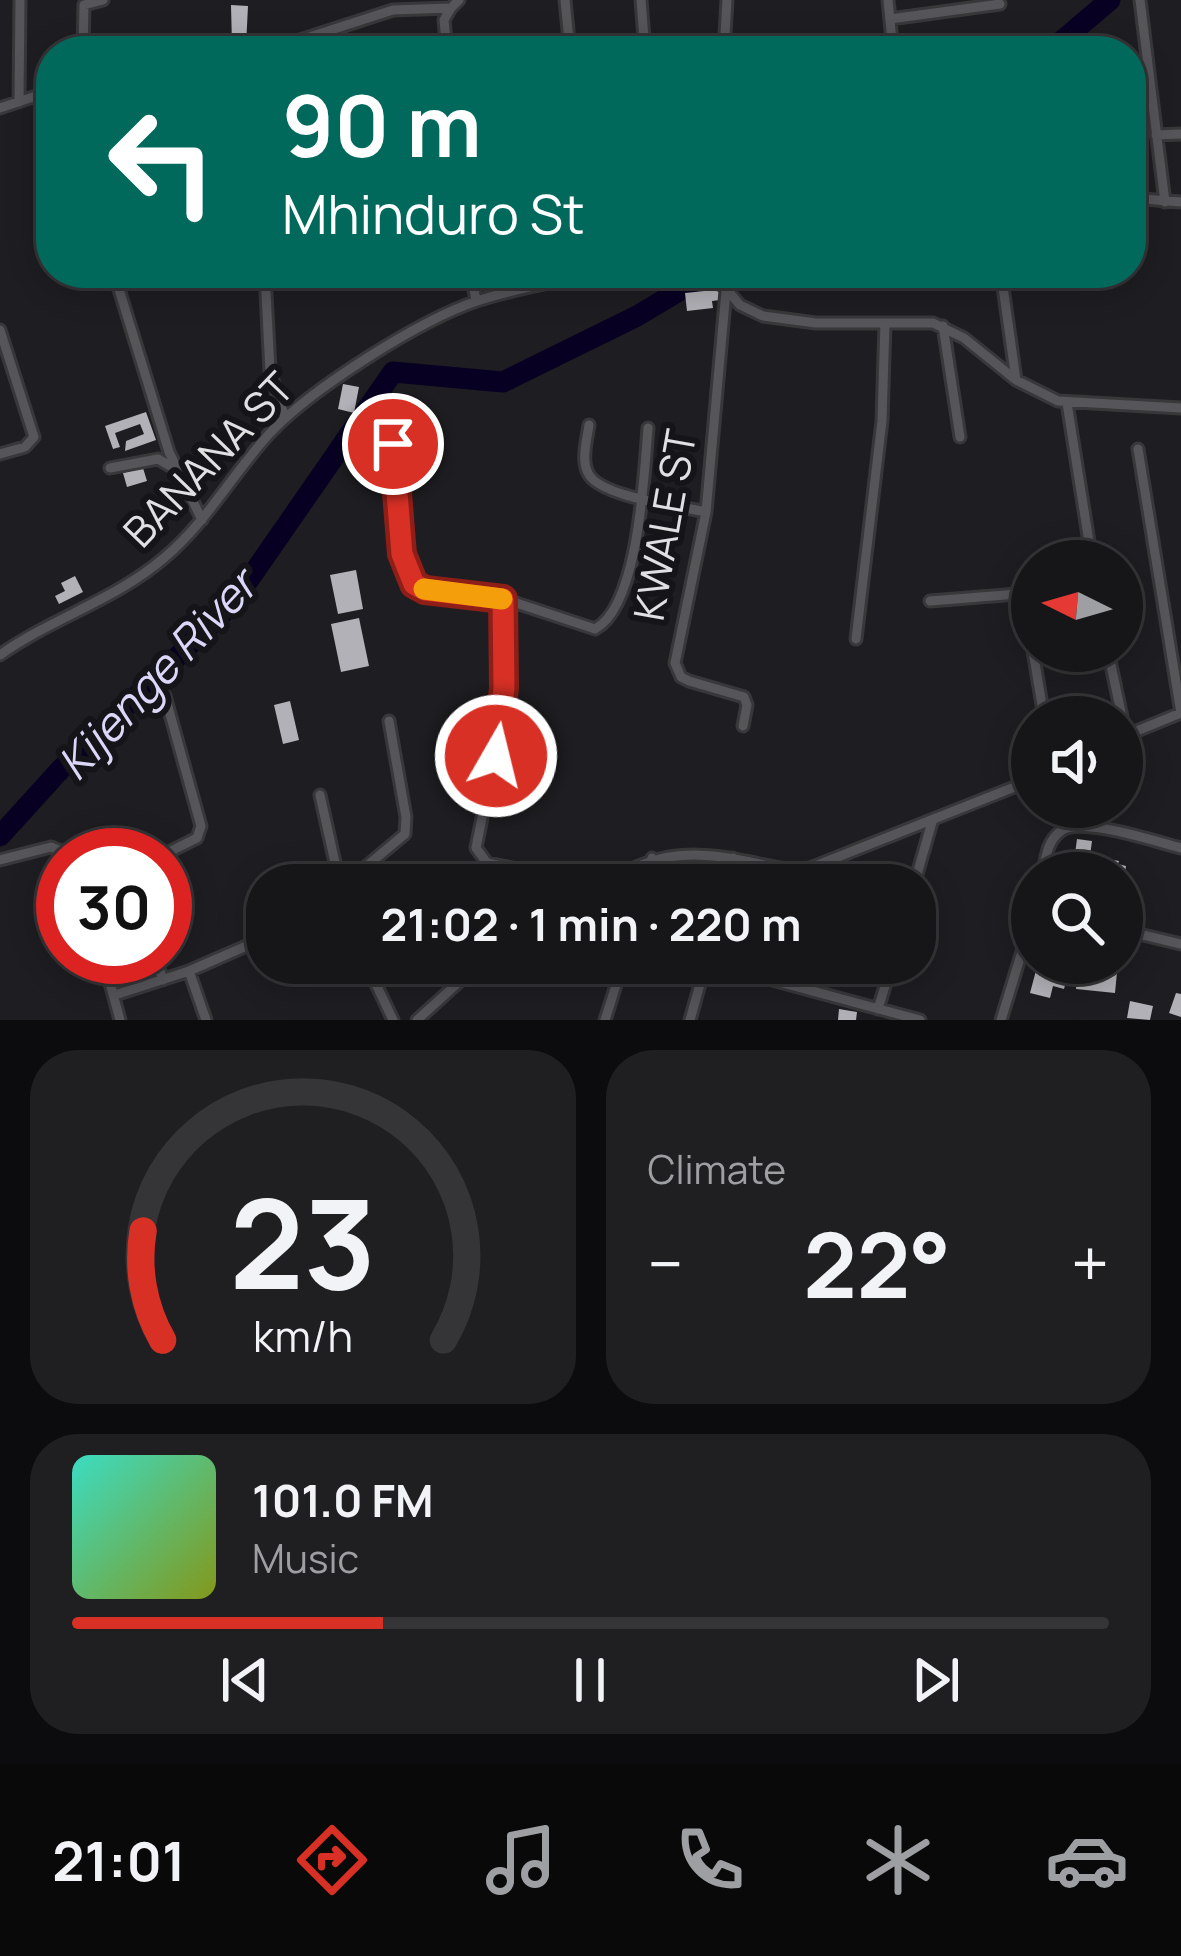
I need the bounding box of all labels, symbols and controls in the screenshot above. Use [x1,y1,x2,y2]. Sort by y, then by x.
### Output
text: 90 m [282,67,482,182]
icon: left [84,84,240,240]
text: Mhinduro St [282,176,585,250]
street label: BANANA ST [110,359,306,559]
pin [342,393,444,495]
icon: arrive [360,411,426,477]
street label: KWALE ST [619,425,709,625]
north arrow [1011,540,1143,672]
map controls [1011,540,1143,984]
water label: Kijenge River [43,551,273,792]
position arrow [433,693,559,819]
button: sound [1011,696,1143,828]
speed limit sign: 30 [36,828,192,984]
button: search [1011,852,1143,984]
text: 21:02 · 1 min · 220 m [381,893,801,955]
text: Climate [648,1142,786,1196]
text: 23 [229,1156,376,1326]
text: 22° [803,1202,951,1325]
text: − [648,1218,683,1308]
text: + [1071,1218,1109,1308]
text: km/h [253,1306,353,1365]
text: 101.0 FM [252,1469,434,1531]
text: Music [252,1531,359,1585]
icon: previous [212,1647,278,1713]
icon: pause [557,1647,623,1713]
icon: next [903,1647,969,1713]
icon: directions [290,1818,374,1902]
icon: music [479,1818,563,1902]
icon: phone [668,1818,752,1902]
icon: climate [856,1818,940,1902]
icon: car [1045,1818,1129,1902]
text: 21:01 [52,1823,186,1897]

